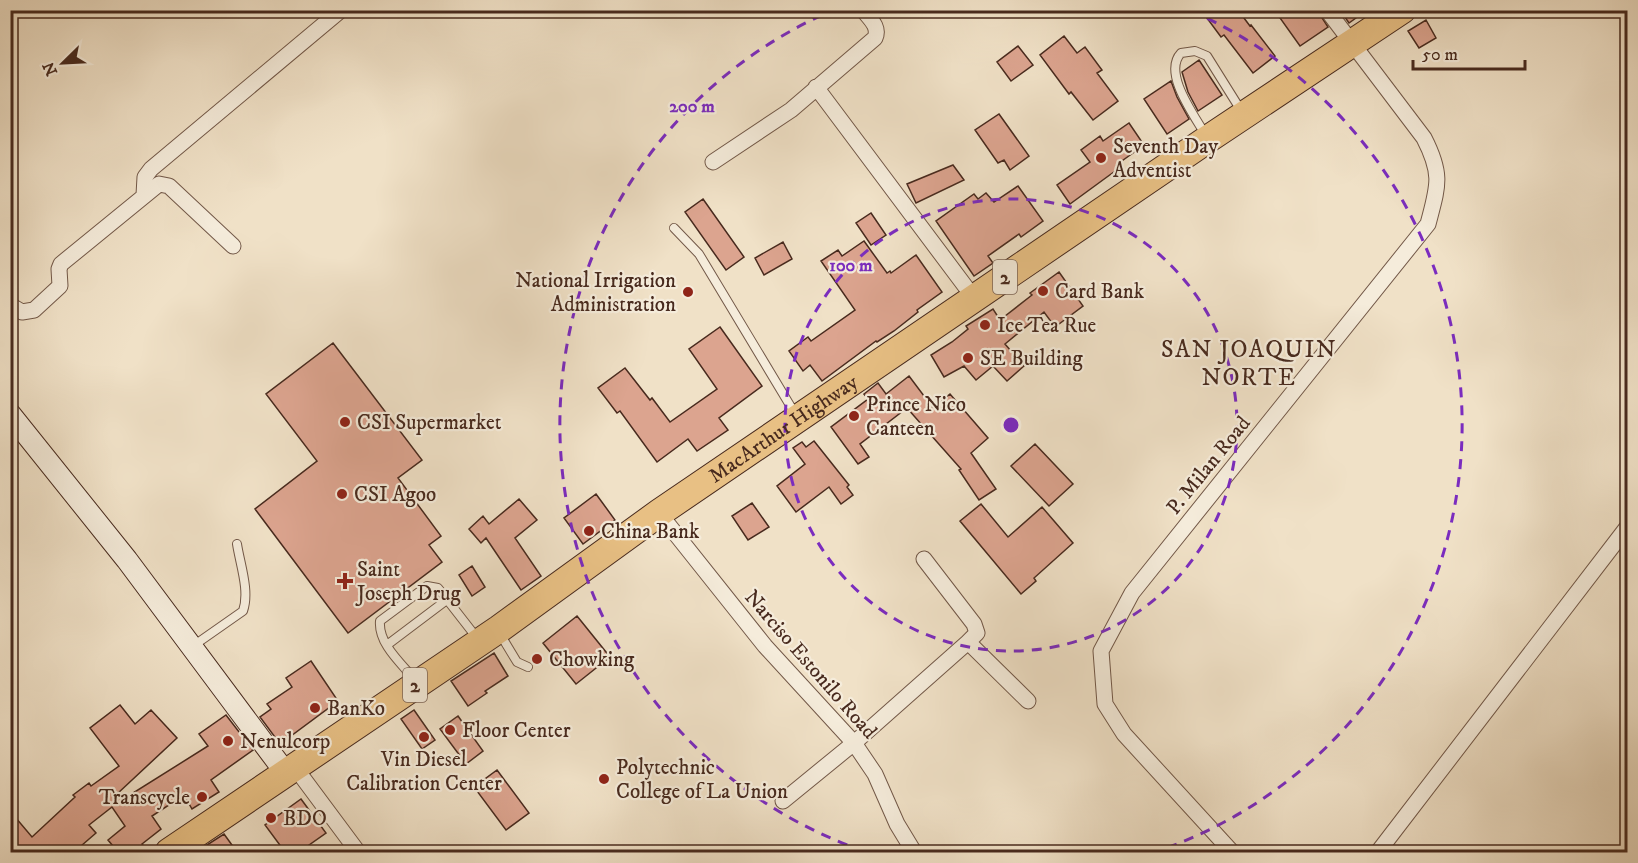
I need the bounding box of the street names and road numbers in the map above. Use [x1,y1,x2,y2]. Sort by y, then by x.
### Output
road number: 2 [993,260,1017,294]
street label: MacArthur Highway [704,369,864,489]
street label: P. Milan Road [1161,411,1257,520]
street label: Narciso Estonilo Road [738,585,882,745]
road number: 2 [403,668,427,702]

